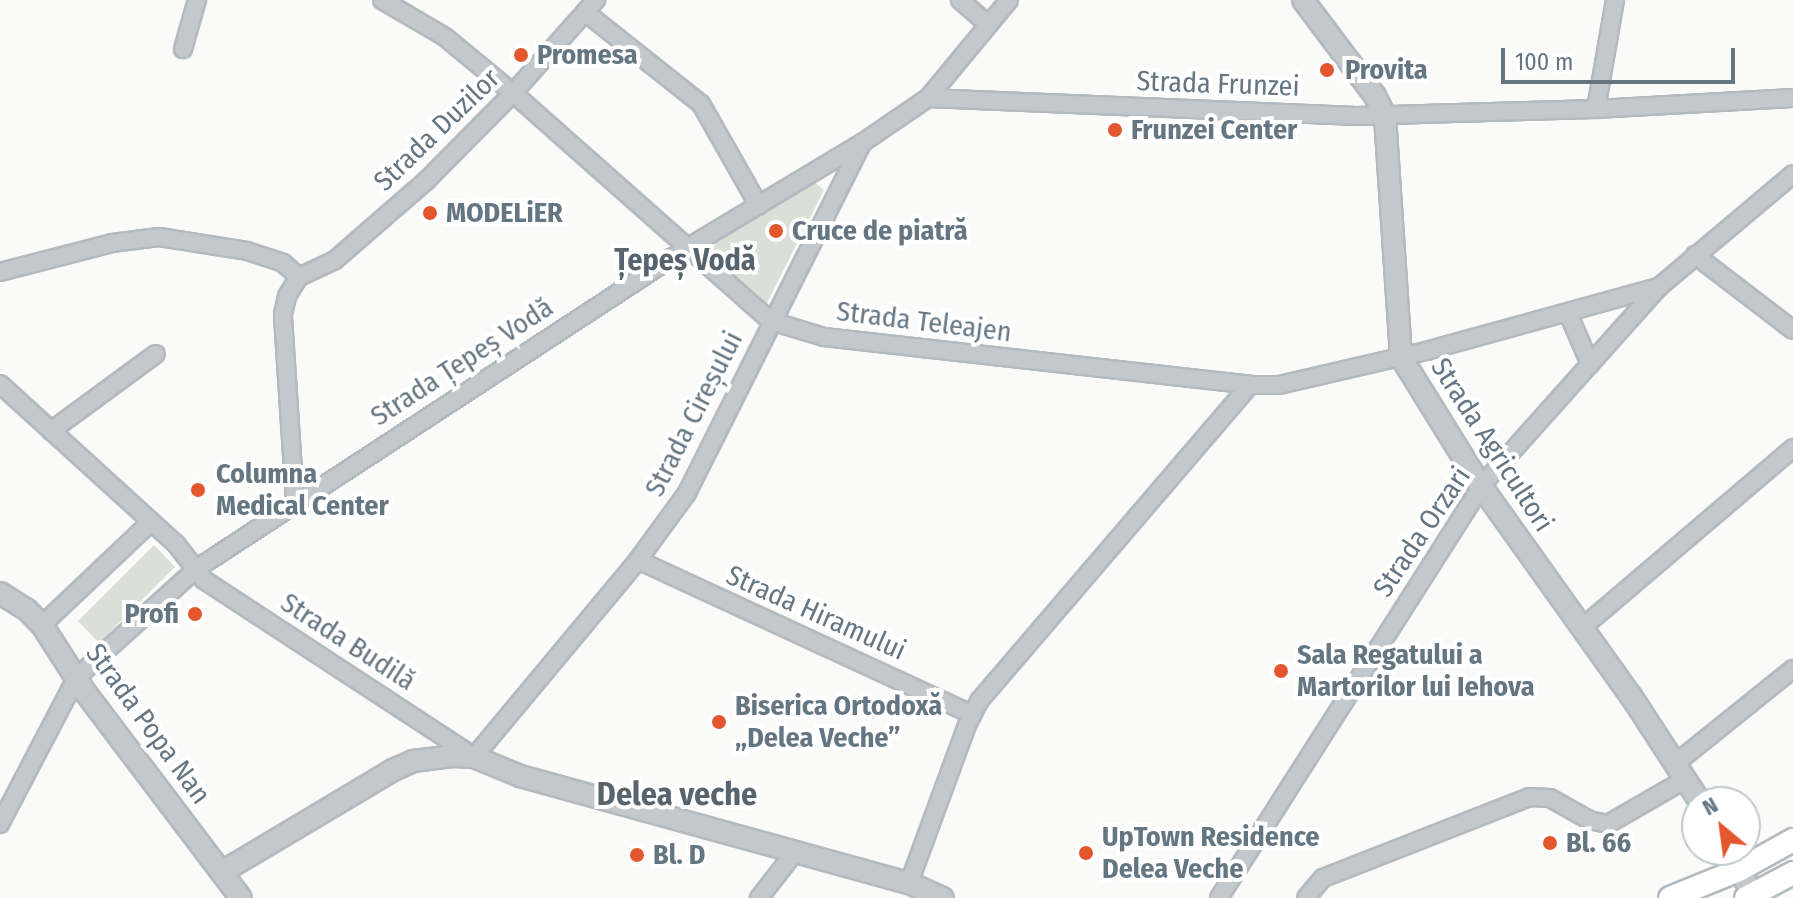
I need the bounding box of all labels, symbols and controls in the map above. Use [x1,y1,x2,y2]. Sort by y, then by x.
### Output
scale bar [1505,32,1739,82]
place label: Promesa [537,38,638,72]
marker: Promesa [512,46,530,64]
text: 100 m [1515,48,1573,76]
place label: Provita [1345,53,1428,87]
marker: Provita [1316,59,1338,81]
street label: Strada Duzilor [367,62,507,198]
street label: Strada Frunzei [1136,64,1300,104]
place label: Frunzei Center [1131,113,1297,147]
marker: Frunzei Center [1106,121,1124,139]
place label: MODELiER [446,196,563,230]
marker: MODELiER [421,204,439,222]
place label: Cruce de piatră [792,214,968,248]
marker: Cruce de piatră [767,222,785,240]
district label: Țepeș Vodă [614,242,756,278]
street label: Strada Țepeș Vodă [365,291,559,433]
street label: Strada Teleajen [835,295,1013,349]
street label: Strada Cireșului [638,326,750,502]
street label: Strada Agricultori [1424,352,1560,538]
place label: Columna Medical Center [216,457,389,523]
street label: Strada Orzari [1366,461,1478,603]
marker: Columna Medical Center [187,479,209,501]
street label: Strada Hiramului [721,558,911,668]
street label: Strada Budilă [274,586,422,698]
place label: Profi [125,597,179,631]
marker: Profi [186,605,204,623]
street label: Strada Popa Nan [79,637,217,811]
place label: Sala Regatului a Martorilor lui Iehova [1297,638,1535,704]
marker: Sala Regatului a Martorilor lui Iehova [1272,662,1290,680]
place label: Biserica Ortodoxă „Delea Veche” [735,689,942,755]
marker: Biserica Ortodoxă „Delea Veche” [710,713,728,731]
district label: Delea veche [597,775,757,813]
north arrow [1681,786,1761,866]
text: N [1698,791,1722,821]
place label: UpTown Residence Delea Veche [1102,820,1320,886]
place label: Bl. 66 [1566,826,1631,860]
marker: Bl. 66 [1541,834,1559,852]
place label: Bl. D [653,838,705,872]
marker: UpTown Residence Delea Veche [1077,844,1095,862]
marker: Bl. D [628,846,646,864]

